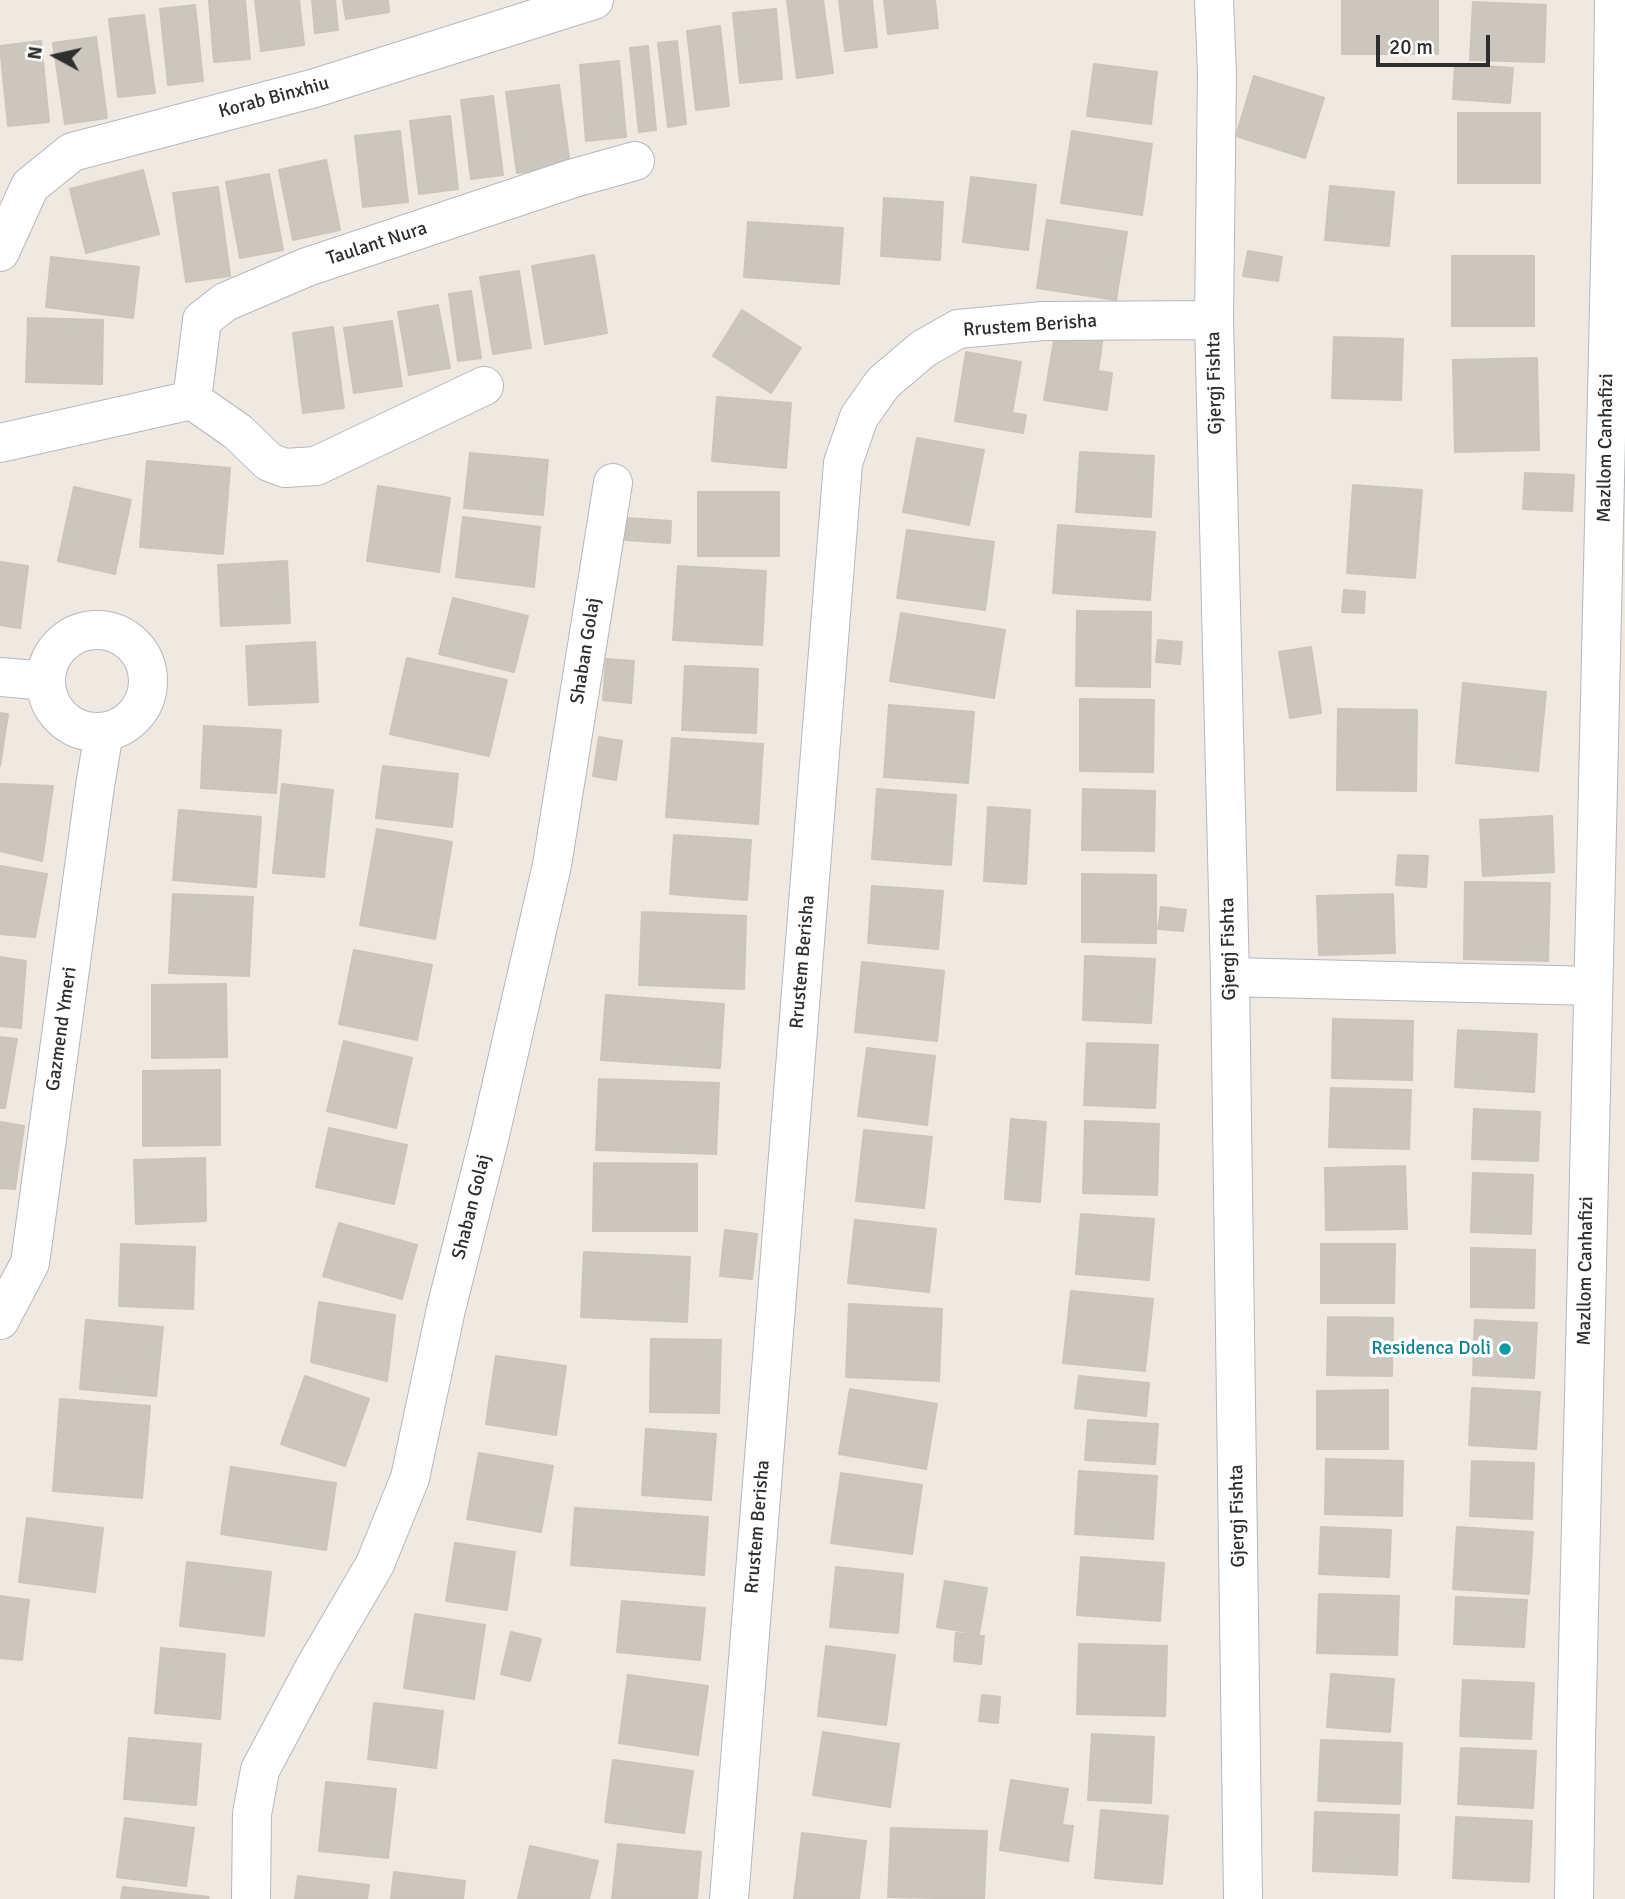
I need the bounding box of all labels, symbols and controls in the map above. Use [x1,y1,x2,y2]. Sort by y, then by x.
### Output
north arrow [21,21,91,91]
scale bar [1380,21,1494,65]
text: 20 m [1389,34,1433,60]
text: N [22,45,48,61]
street label: Korab Binxhiu [216,72,332,124]
street label: Taulant Nura [324,217,430,271]
street label: Rrustem Berisha [962,310,1098,342]
street label: Gjergj Fishta [1203,331,1227,435]
street label: Mazllom Canhafizi [1593,373,1619,523]
street label: Shaban Golaj [566,596,606,706]
street label: Rrustem Berisha [786,894,820,1030]
street label: Gjergj Fishta [1217,897,1241,1001]
street label: Gazmend Ymeri [42,965,82,1093]
street label: Shaban Golaj [448,1152,496,1262]
street label: Mazllom Canhafizi [1573,1196,1599,1346]
place label: Residenca Doli [1371,1338,1491,1360]
marker: Residenca Doli [1497,1341,1513,1357]
street label: Rrustem Berisha [741,1459,775,1595]
street label: Gjergj Fishta [1226,1464,1250,1568]

